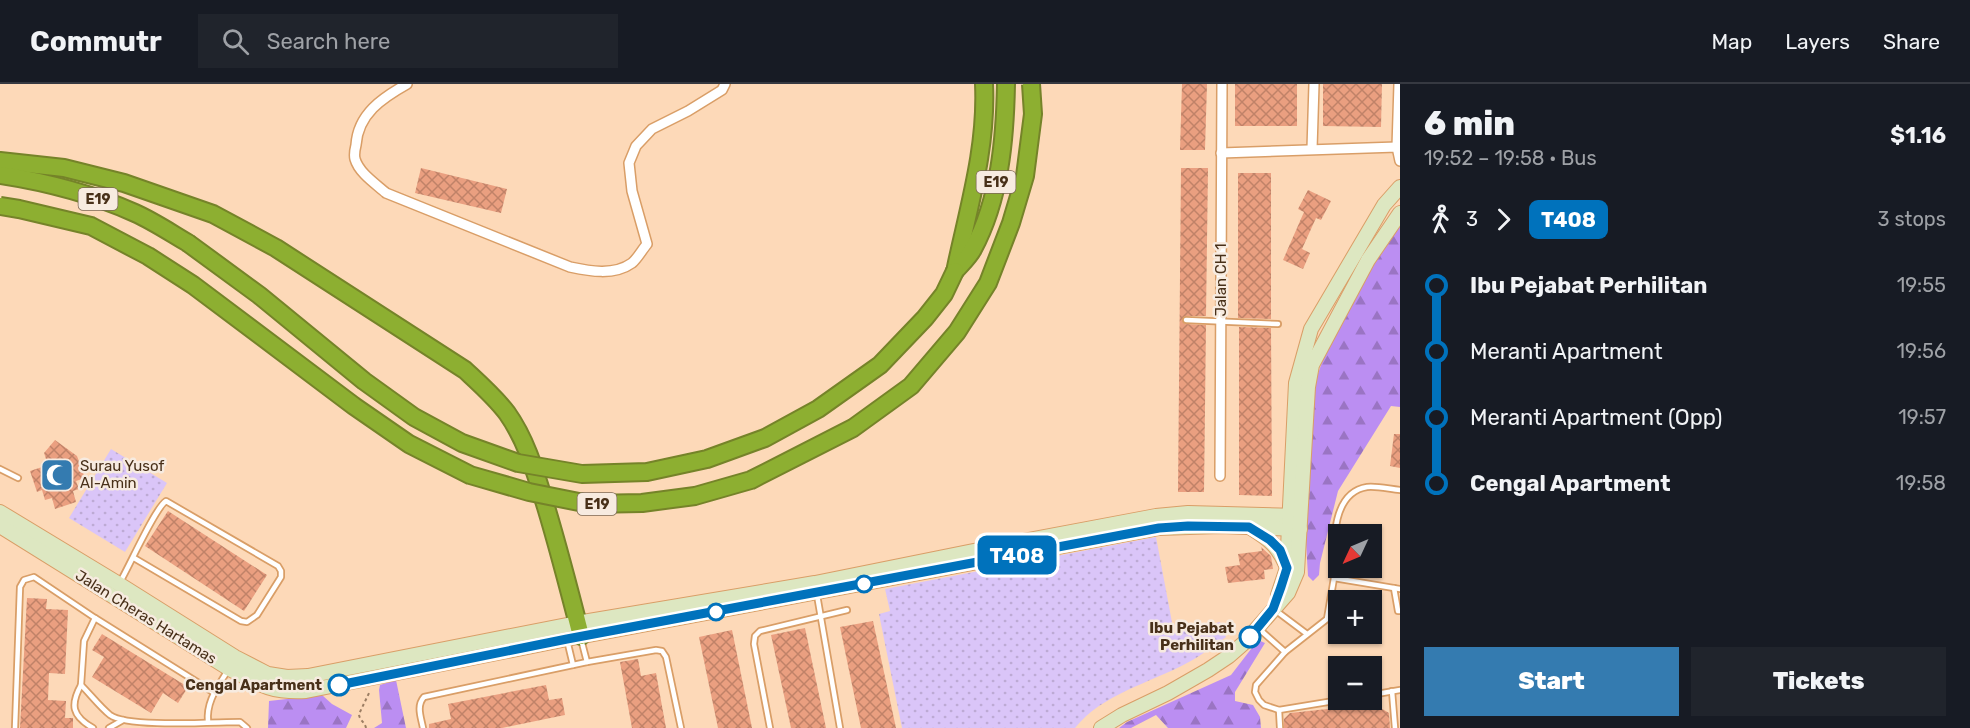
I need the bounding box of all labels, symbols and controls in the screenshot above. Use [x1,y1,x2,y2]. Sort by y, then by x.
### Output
search box [198,14,618,68]
text: Commutr [30,25,162,58]
icon: search [219,25,252,58]
text: Search here [267,28,390,55]
text: Map [1711,29,1752,54]
text: Layers [1785,29,1850,54]
text: Share [1883,29,1940,54]
text: 6 min [1424,104,1515,143]
text: $1.16 [1890,122,1946,149]
text: 19:52 – 19:58 · Bus [1424,146,1597,170]
road number: E19 [976,171,1016,193]
road number: E19 [78,188,118,210]
icon: walk [1424,203,1457,236]
icon: forward [1487,203,1520,236]
text: 3 [1466,207,1478,231]
text: T408 [1541,207,1596,232]
text: 3 stops [1877,207,1946,231]
street label: Jalan CH 1 [1212,243,1230,317]
text: Ibu Pejabat Perhilitan [1470,272,1707,299]
text: 19:55 [1897,273,1946,297]
text: Meranti Apartment [1470,338,1663,365]
text: 19:56 [1897,339,1946,363]
text: Meranti Apartment (Opp) [1470,404,1722,431]
text: 19:57 [1898,405,1946,429]
mosque icon: Surau Yusof Al-Amin [39,457,75,493]
place label: Surau Yusof Al-Amin [80,457,164,492]
text: Cengal Apartment [1470,470,1670,497]
text: 19:58 [1896,471,1946,495]
road number: E19 [578,493,616,515]
north arrow [1328,524,1382,578]
map controls [1328,524,1382,710]
line badge: T408 [975,536,1059,574]
text: T408 [990,543,1044,568]
street label: Jalan Cheras Hartamas [72,566,220,668]
unlabelled marker [855,575,873,593]
button: + [1328,590,1382,644]
unlabelled marker [707,603,725,621]
place label: Ibu Pejabat Perhilitan [1149,619,1234,654]
marker: Ibu Pejabat Perhilitan [1239,626,1261,648]
button: Start [1424,647,1679,716]
button: Tickets [1691,647,1946,716]
button: − [1328,656,1382,710]
marker: Cengal Apartment [328,674,350,696]
place label: Cengal Apartment [185,676,322,694]

